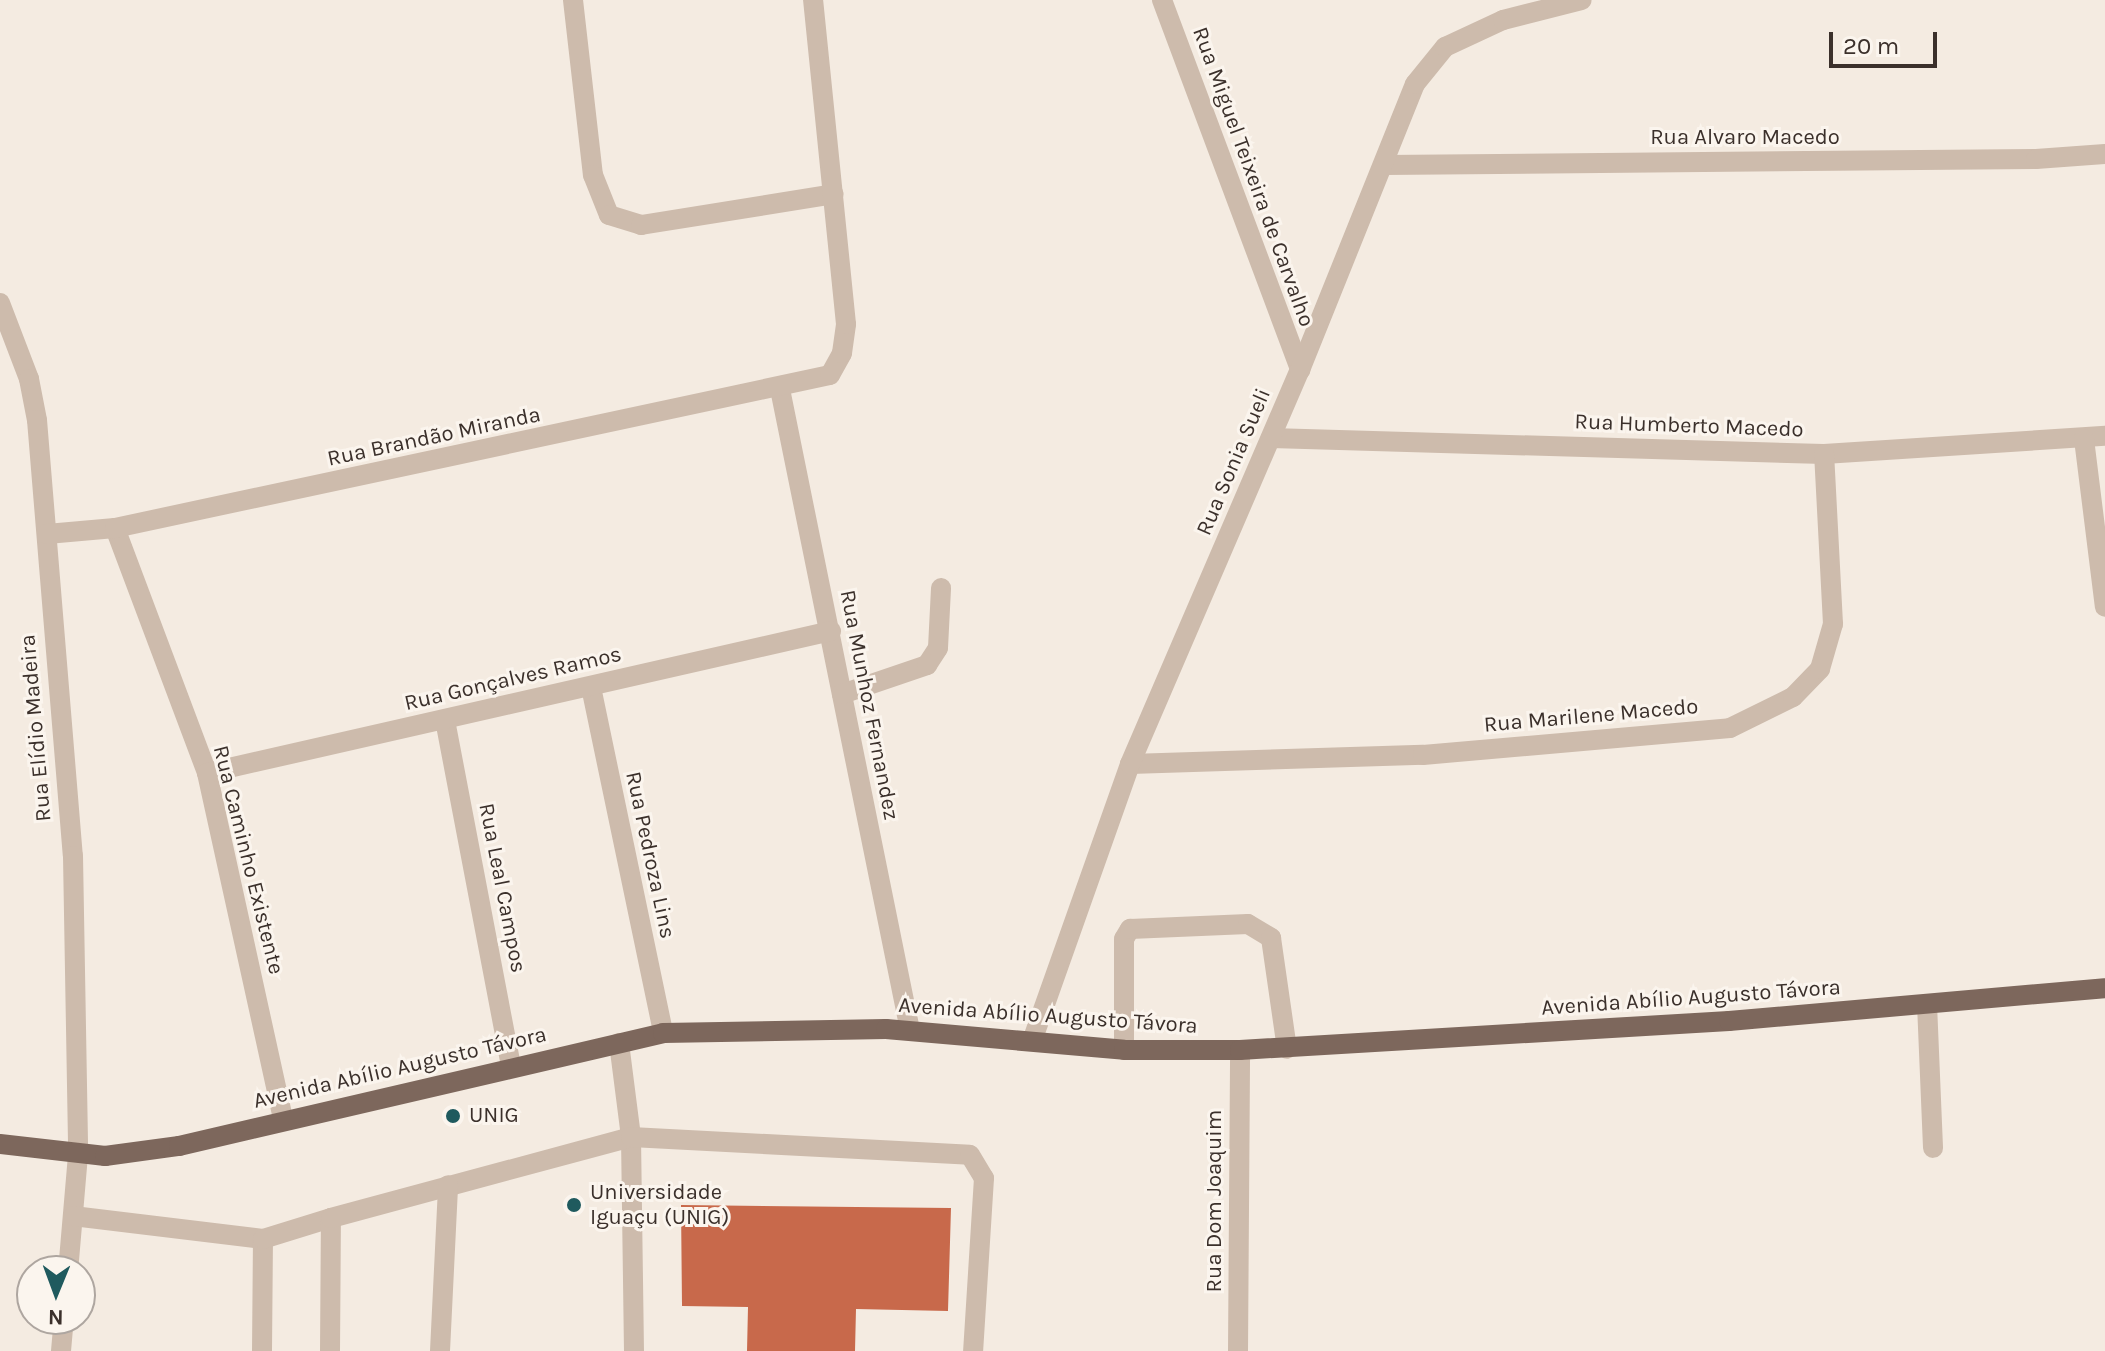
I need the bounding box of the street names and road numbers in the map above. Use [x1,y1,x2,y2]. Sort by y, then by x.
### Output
street label: Rua Miguel Teixeira de Carvalho [1186,24,1320,330]
street label: Rua Alvaro Macedo [1650,125,1840,151]
street label: Rua Sonia Sueli [1191,384,1277,540]
street label: Rua Brandão Miranda [325,402,543,472]
street label: Rua Humberto Macedo [1574,409,1804,443]
street label: Rua Munhoz Fernandez [834,588,904,822]
street label: Rua Elídio Madeira [15,633,57,823]
street label: Rua Gonçalves Ramos [402,641,624,717]
street label: Rua Marilene Macedo [1483,693,1699,739]
street label: Rua Caminho Existente [207,743,289,977]
street label: Rua Pedroza Lins [619,769,681,941]
street label: Rua Leal Campos [473,801,531,975]
street label: Avenida Abílio Augusto Távora [1540,974,1842,1022]
street label: Avenida Abílio Augusto Távora [897,992,1199,1040]
street label: Avenida Abílio Augusto Távora [251,1021,549,1115]
street label: Rua Dom Joaquim [1202,1110,1228,1292]

